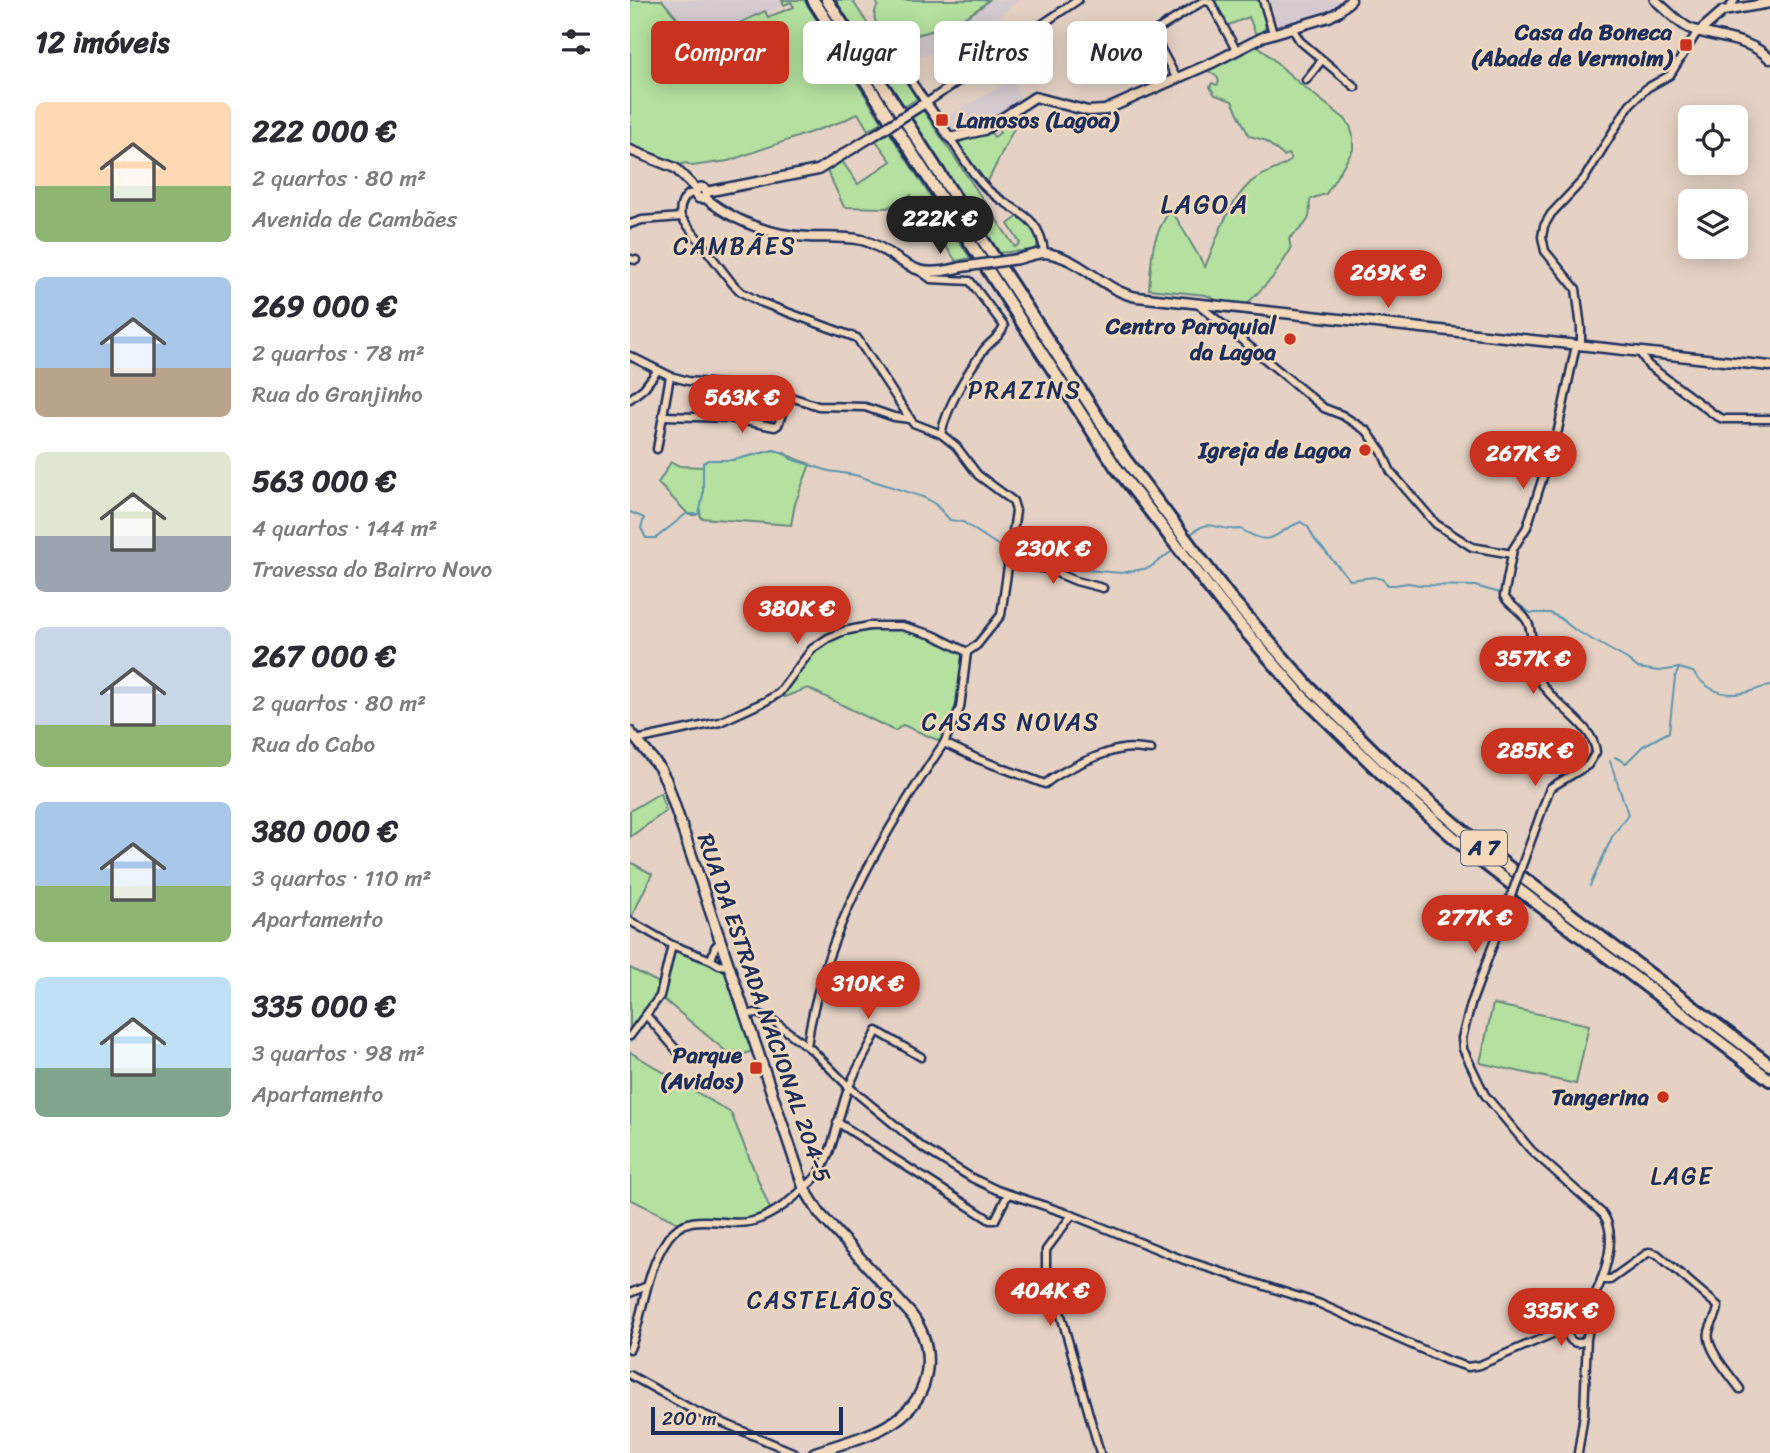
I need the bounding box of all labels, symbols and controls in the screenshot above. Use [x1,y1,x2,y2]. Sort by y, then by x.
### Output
place label: Casa da Boneca (Abade de Vermoim) [1471,12,1674,79]
text: 12 imóveis [35,15,170,69]
chip: Comprar [651,21,789,84]
chip: Alugar [803,21,920,84]
chip: Filtros [934,21,1053,84]
chip: Novo [1067,21,1167,84]
icon: filters [557,23,595,61]
marker: Casa da Boneca (Abade de Vermoim) [1678,37,1694,53]
place label: Lamosos (Lagoa) [956,100,1120,141]
text: 222 000 € [252,104,396,158]
map controls [1678,105,1748,259]
button: locate [1678,105,1748,175]
marker: Lamosos (Lagoa) [934,112,950,128]
icon: home [91,130,175,214]
text: 2 quartos · 80 m² [252,158,426,199]
district label: LAGOA [1160,181,1250,227]
button: layers [1678,189,1748,259]
pin: 222K € [883,196,997,256]
text: 222K € [902,198,978,239]
text: Avenida de Cambães [252,199,457,240]
district label: CAMBÃES [673,225,797,267]
pin: 269K € [1331,250,1445,310]
text: 269K € [1350,252,1426,293]
text: 269 000 € [252,279,397,333]
icon: home [91,305,175,389]
place label: Centro Paroquial da Lagoa [1105,306,1277,373]
marker: Centro Paroquial da Lagoa [1282,331,1298,347]
text: 2 quartos · 78 m² [252,333,425,374]
district label: PRAZINS [968,369,1082,411]
text: Rua do Granjinho [252,374,423,415]
pin: 563K € [685,376,799,435]
text: 563K € [705,377,779,418]
place label: Igreja de Lagoa [1198,430,1351,471]
pin: 267K € [1466,432,1580,491]
text: 267K € [1486,433,1560,474]
marker: Igreja de Lagoa [1357,442,1373,458]
text: 563 000 € [252,454,396,508]
icon: home [91,480,175,564]
text: 4 quartos · 144 m² [252,508,438,549]
pin: 230K € [996,526,1110,586]
text: 230K € [1015,528,1091,569]
text: Travessa do Bairro Novo [252,549,492,590]
pin: 380K € [740,586,854,646]
text: 380K € [759,588,835,629]
text: 267 000 € [252,629,396,683]
pin: 357K € [1476,636,1590,696]
text: 357K € [1495,638,1571,679]
icon: home [91,655,175,739]
text: 2 quartos · 80 m² [252,683,426,724]
district label: CASAS NOVAS [922,701,1100,743]
text: Rua do Cabo [252,724,375,765]
pin: 285K € [1478,728,1592,788]
text: 285K € [1497,730,1573,771]
text: 380 000 € [252,804,398,858]
street label: RUA DA ESTRADA NACIONAL 204-5 [685,828,843,1188]
icon: home [91,830,175,914]
road number: A 7 [1461,830,1507,866]
text: 3 quartos · 110 m² [252,858,431,899]
pin: 277K € [1418,895,1532,955]
text: 277K € [1438,897,1512,938]
text: Apartamento [252,899,383,940]
pin: 310K € [811,962,925,1021]
text: 310K € [832,963,904,1004]
text: 335 000 € [252,979,396,1033]
icon: home [91,1005,175,1089]
text: 3 quartos · 98 m² [252,1033,425,1074]
place label: Parque (Avidos) [660,1035,744,1102]
marker: Parque (Avidos) [748,1060,764,1076]
text: Apartamento [252,1074,383,1115]
place label: Tangerina [1551,1077,1649,1118]
marker: Tangerina [1655,1089,1671,1105]
district label: LAGE [1650,1155,1714,1197]
pin: 404K € [993,1268,1107,1328]
text: 404K € [1011,1270,1089,1311]
district label: CASTELÃOS [747,1279,895,1321]
pin: 335K € [1504,1288,1618,1348]
text: 335K € [1524,1290,1598,1331]
text: 200 m [662,1402,717,1435]
scale bar [651,1404,844,1436]

